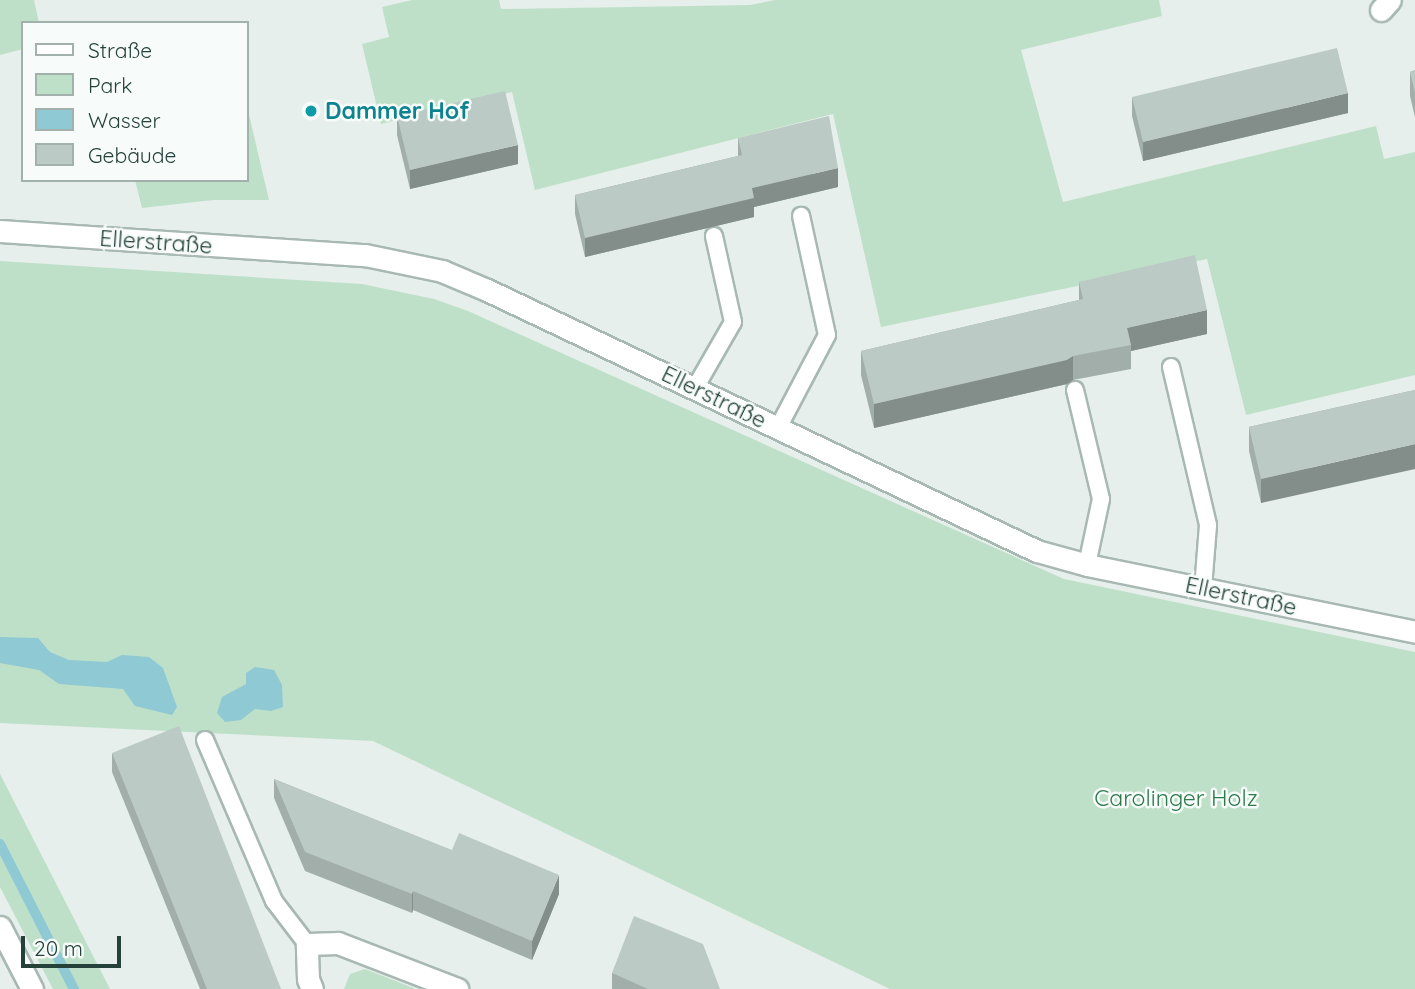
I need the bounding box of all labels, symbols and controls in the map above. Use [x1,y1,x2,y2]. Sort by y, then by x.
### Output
legend [21,21,248,182]
text: Straße [88,37,152,63]
text: Park [88,72,132,98]
place label: Dammer Hof [325,97,469,125]
marker: Dammer Hof [303,103,319,119]
text: Wasser [88,107,160,133]
text: Gebäude [88,142,176,168]
street label: Ellerstraße [99,224,213,260]
street label: Ellerstraße [657,360,771,434]
street label: Ellerstraße [1183,571,1299,621]
park label: Carolinger Holz [1094,784,1258,812]
scale bar [24,922,124,966]
text: 20 m [34,935,83,961]

